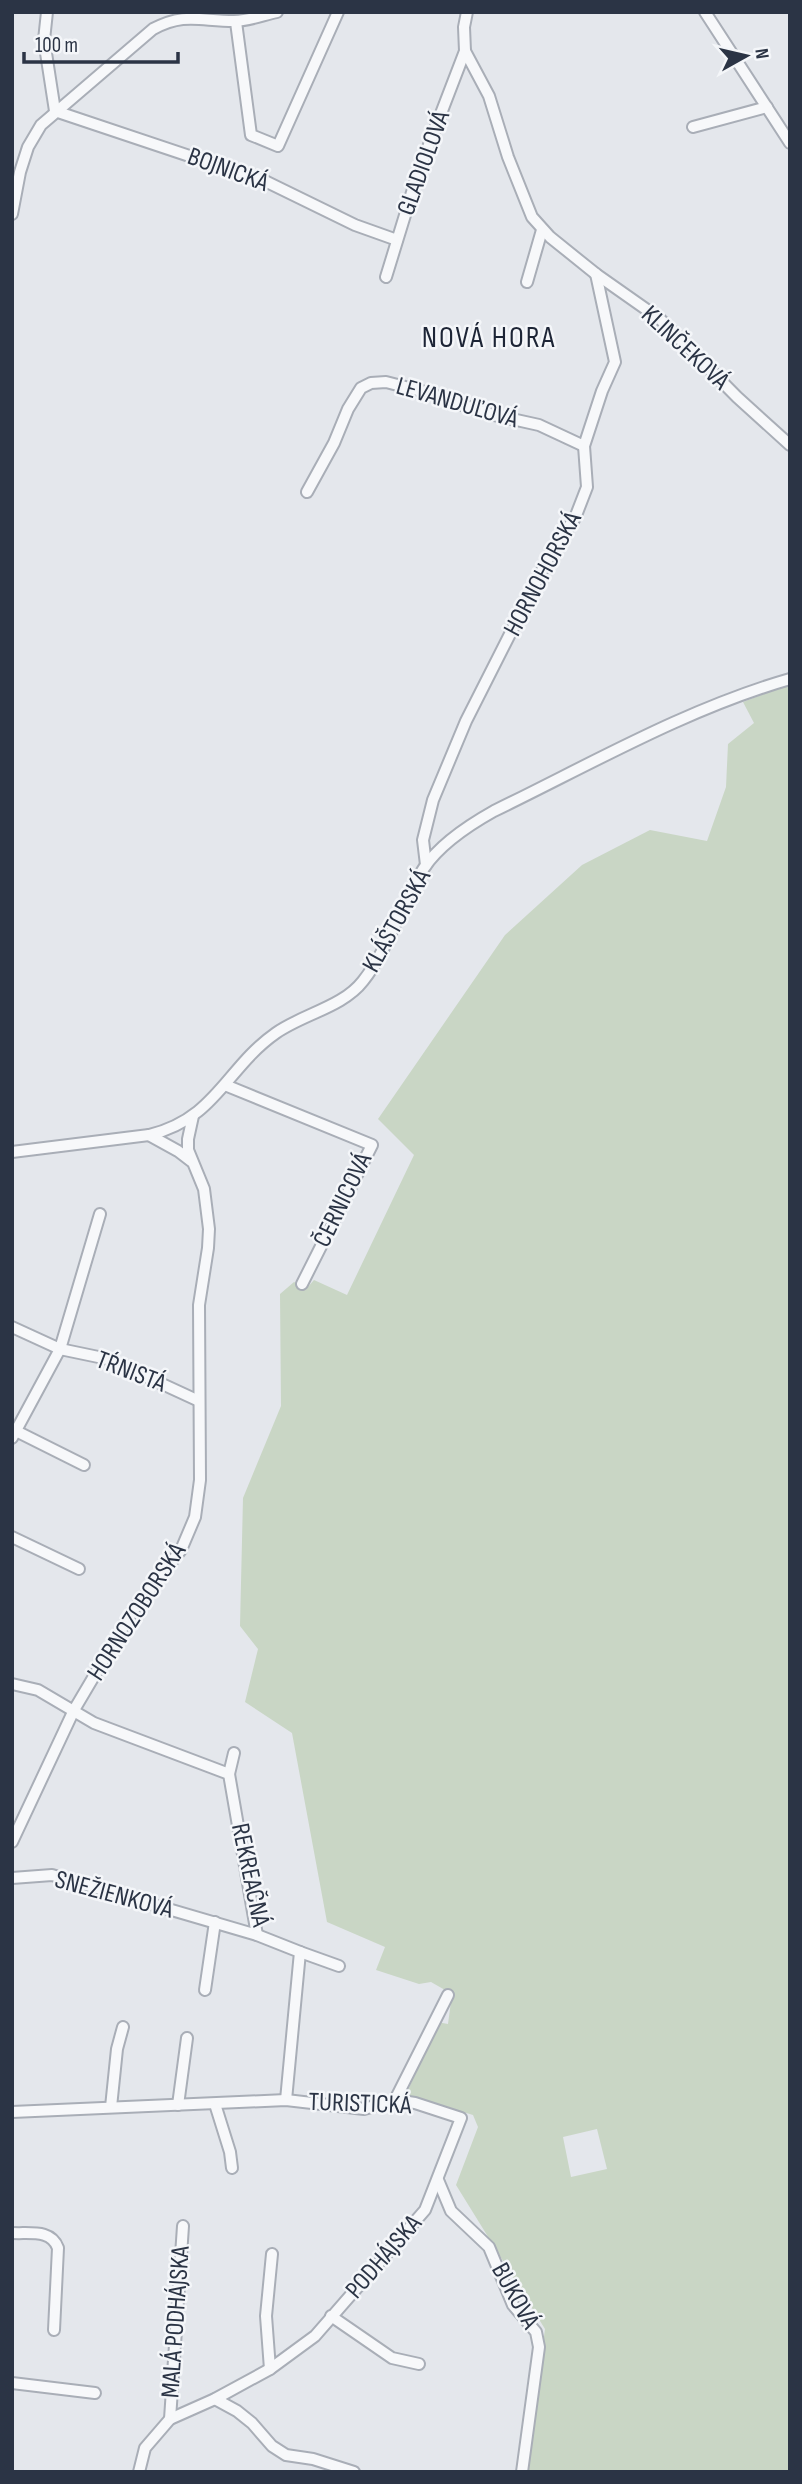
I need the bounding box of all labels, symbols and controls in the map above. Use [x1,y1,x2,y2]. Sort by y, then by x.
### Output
scale bar [24,21,178,65]
north arrow [711,21,781,91]
text: 100 m [35,33,78,58]
text: N [749,47,773,60]
street label: GLADIOLOVÁ [391,106,457,219]
street label: BOJNICKÁ [183,141,273,199]
street label: KLINČEKOVÁ [634,299,736,397]
district label: NOVÁ HORA [422,320,556,356]
street label: LEVANDUĽOVÁ [393,371,522,435]
street label: HORNOHORSKÁ [497,506,589,641]
street label: KLÁŠTORSKÁ [356,863,438,978]
street label: ČERNICOVÁ [307,1147,379,1252]
street label: TŔNISTÁ [92,1345,171,1400]
street label: HORNOZOBORSKÁ [81,1537,193,1687]
street label: REKREAČNÁ [224,1821,276,1930]
street label: SNEŽIENKOVÁ [51,1864,177,1926]
street label: TURISTICKÁ [308,2087,413,2121]
street label: PODHÁJSKA [339,2208,429,2305]
street label: MALÁ PODHÁJSKA [155,2244,197,2399]
street label: BUKOVÁ [484,2258,546,2335]

